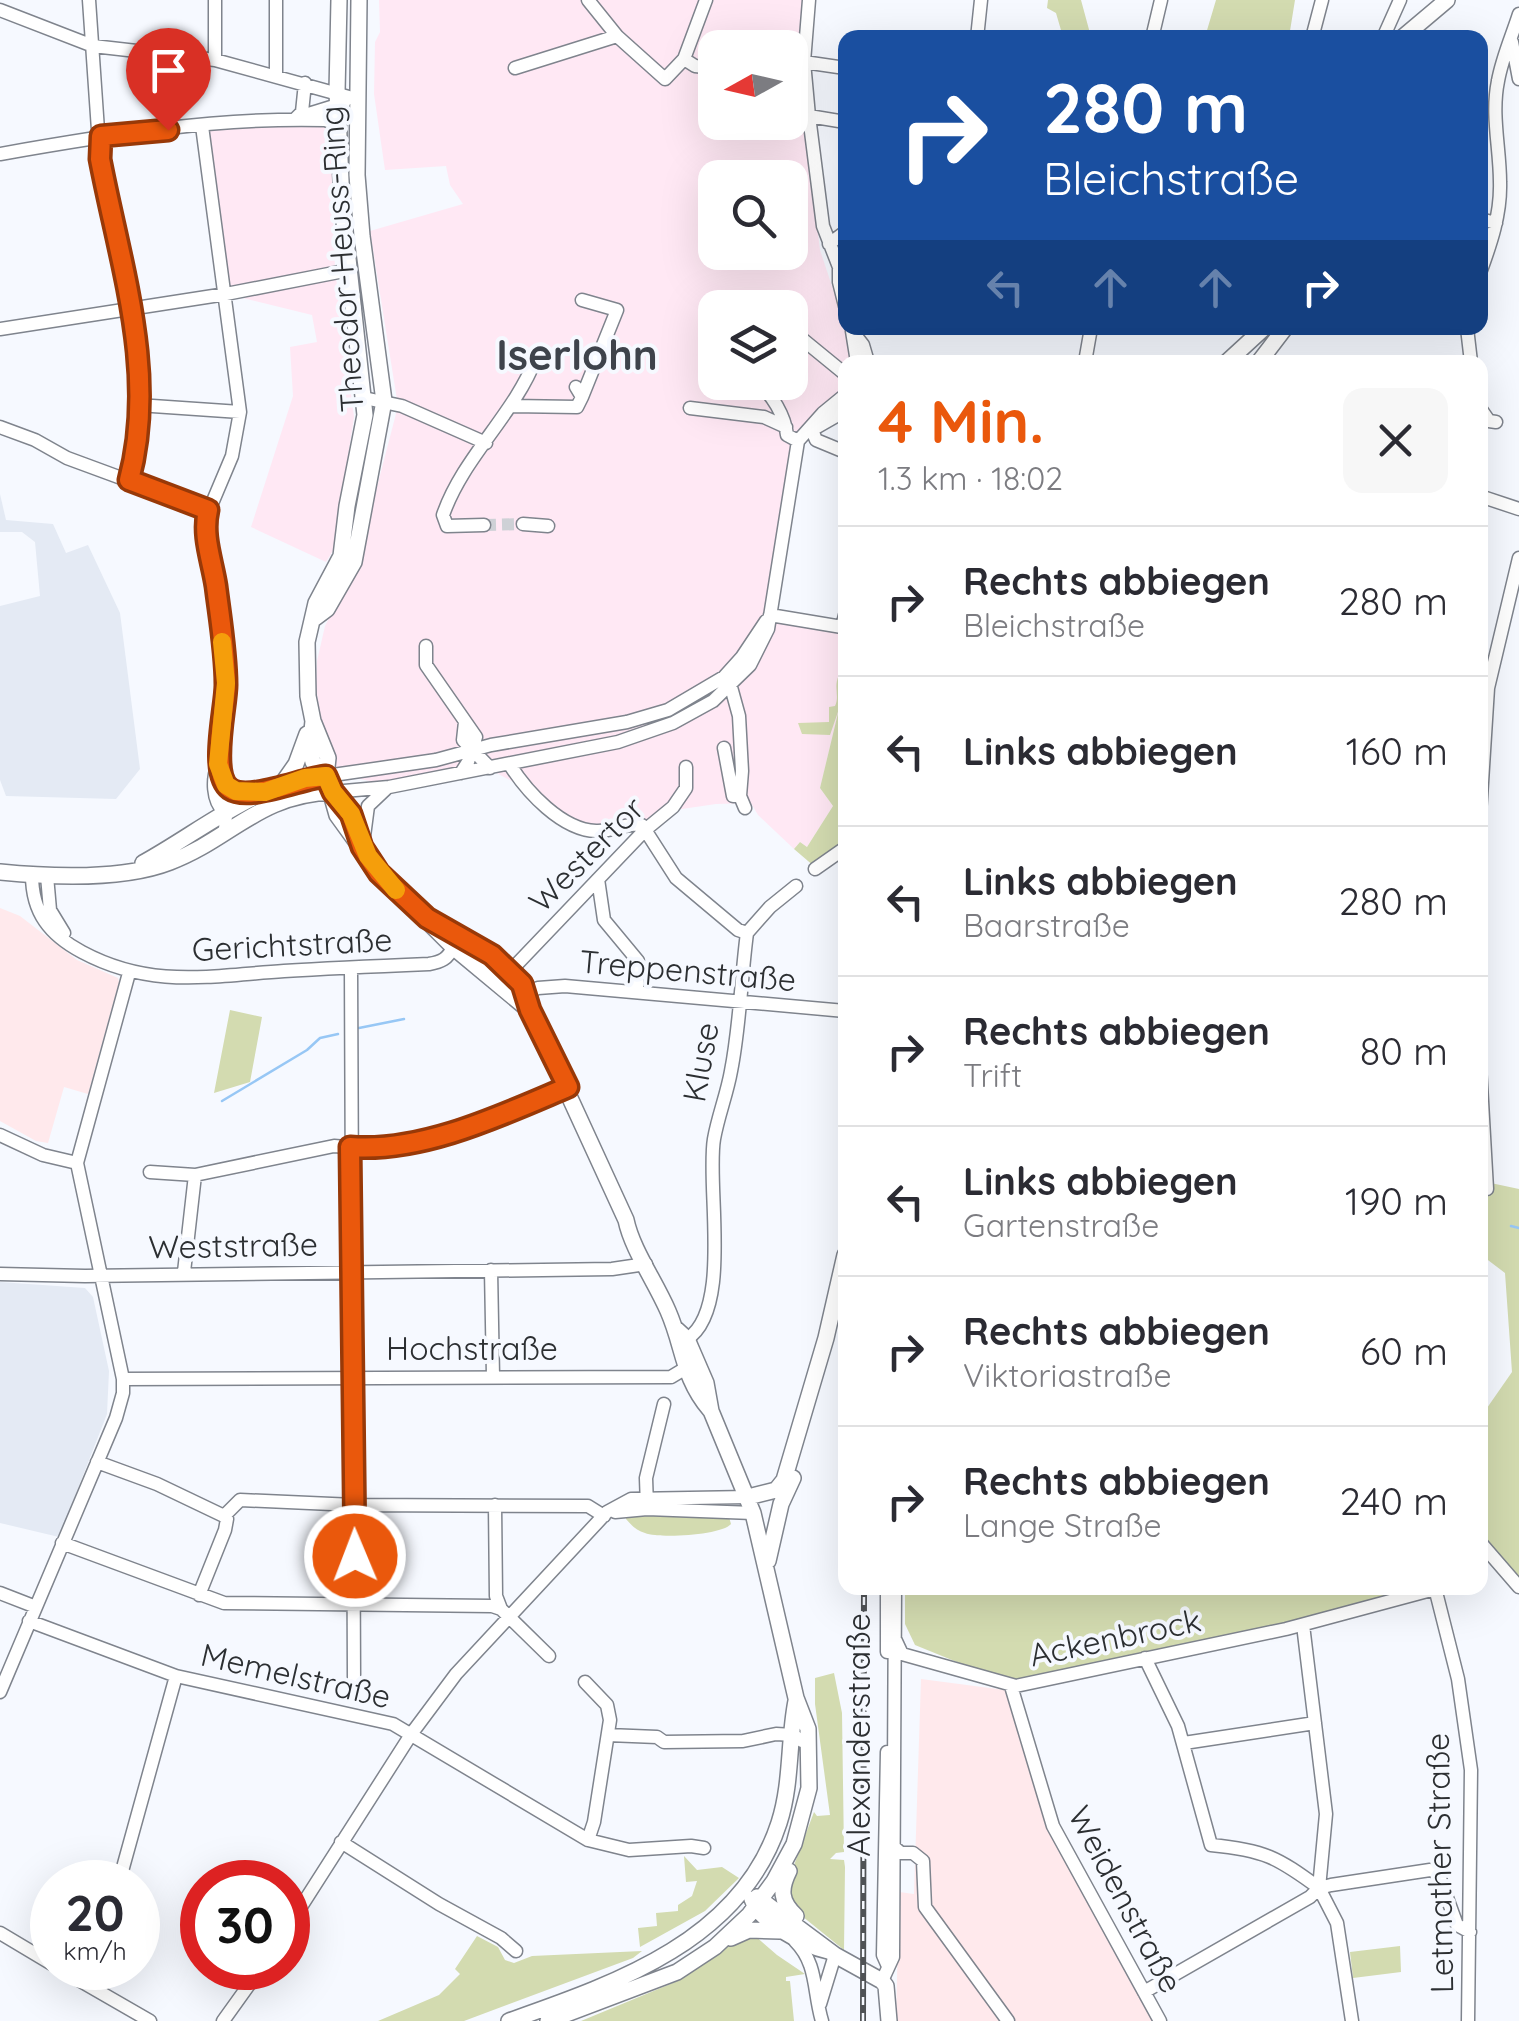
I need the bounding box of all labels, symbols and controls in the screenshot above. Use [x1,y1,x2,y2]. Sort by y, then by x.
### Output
pin [126,28,211,131]
north arrow [698,30,808,140]
map controls [698,30,808,400]
icon: arrive [141,43,196,98]
text: 280 m [1043,63,1248,151]
icon: right [878,70,1008,200]
street label: Theodor-Heuss-Ring [310,104,372,414]
text: Bleichstraße [1043,150,1299,206]
button: search [698,160,808,270]
icon: left [978,260,1033,315]
icon: ahead [1083,260,1138,315]
icon: ahead [1188,260,1243,315]
icon: right [1293,260,1348,315]
button: layers [698,290,808,400]
district label: Iserlohn [496,328,658,381]
text: 4 Min. [878,383,1044,458]
button: close [1343,388,1448,493]
text: 1.3 km · 18:02 [878,458,1063,498]
text: Rechts abbiegen [963,557,1270,605]
icon: right [878,574,933,629]
text: 280 m [1339,577,1448,625]
text: Bleichstraße [963,605,1145,645]
icon: left [878,724,933,779]
text: Links abbiegen [963,727,1238,775]
text: 160 m [1346,727,1448,775]
street label: Westertor [520,788,652,920]
text: Links abbiegen [963,857,1238,905]
icon: left [878,874,933,929]
text: 280 m [1339,877,1448,925]
text: Baarstraße [963,905,1130,945]
street label: Gerichtstraße [191,919,393,969]
street label: Treppenstraße [578,941,798,999]
text: Rechts abbiegen [963,1007,1270,1055]
street label: Kluse [673,1019,727,1105]
icon: right [878,1024,933,1079]
text: 80 m [1360,1027,1448,1075]
text: Trift [963,1055,1022,1095]
text: Links abbiegen [963,1157,1238,1205]
icon: left [878,1174,933,1229]
text: 190 m [1345,1177,1448,1225]
text: Gartenstraße [963,1205,1159,1245]
street label: Weststraße [148,1224,318,1266]
text: Rechts abbiegen [963,1307,1270,1355]
icon: right [878,1324,933,1379]
text: 60 m [1360,1327,1448,1375]
street label: Hochstraße [386,1328,558,1368]
text: Viktoriastraße [963,1355,1171,1395]
text: Rechts abbiegen [963,1457,1270,1505]
icon: right [878,1474,933,1529]
text: 240 m [1340,1477,1448,1525]
position arrow [303,1504,407,1608]
text: Lange Straße [963,1505,1162,1545]
street label: Ackenbrock [1026,1599,1204,1675]
street label: Alexanderstraße [838,1613,878,1857]
street label: Memelstraße [197,1634,395,1716]
street label: Letmather Straße [1417,1733,1461,1993]
street label: Weidenstraße [1060,1799,1192,1999]
speed limit sign: 30 [180,1860,310,1990]
text: 20 [65,1881,125,1944]
text: km/h [63,1935,127,1966]

